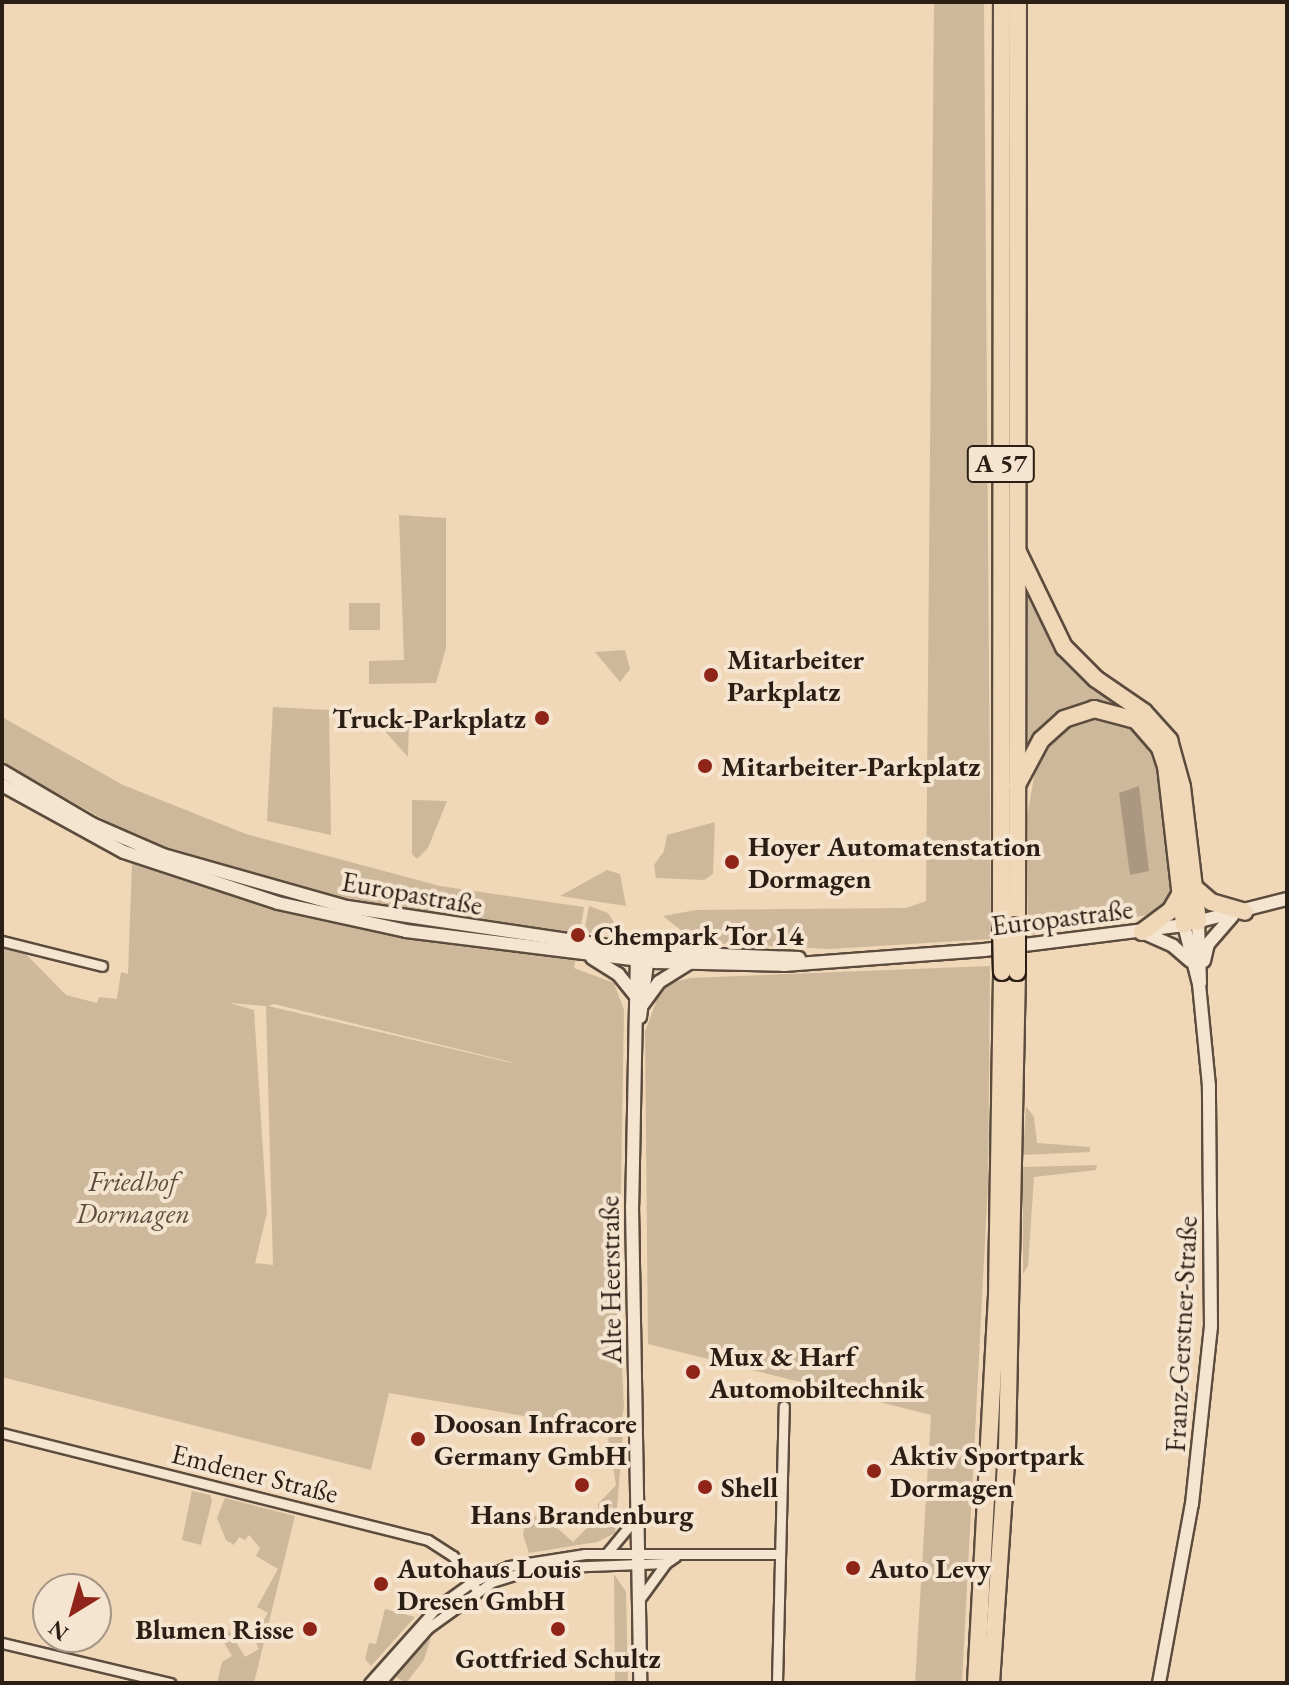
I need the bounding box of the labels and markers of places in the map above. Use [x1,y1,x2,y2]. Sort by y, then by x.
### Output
place label: Mitarbeiter Parkplatz [727,642,864,708]
marker: Mitarbeiter Parkplatz [702,666,720,684]
place label: Truck-Parkplatz [332,701,526,735]
marker: Truck-Parkplatz [533,709,551,727]
place label: Mitarbeiter-Parkplatz [721,749,980,783]
marker: Mitarbeiter-Parkplatz [696,757,714,775]
place label: Hoyer Automatenstation Dormagen [748,829,1041,895]
marker: Hoyer Automatenstation Dormagen [723,853,741,871]
place label: Chempark Tor 14 [594,918,804,952]
marker: Chempark Tor 14 [569,926,587,944]
place label: Mux & Harf Automobiltechnik [709,1339,924,1405]
marker: Mux & Harf Automobiltechnik [684,1363,702,1381]
place label: Doosan Infracore Germany GmbH [434,1406,637,1472]
marker: Doosan Infracore Germany GmbH [409,1430,427,1448]
place label: Aktiv Sportpark Dormagen [890,1438,1084,1504]
marker: Aktiv Sportpark Dormagen [865,1462,883,1480]
place label: Shell [721,1470,778,1504]
marker: Hans Brandenburg [573,1476,591,1494]
marker: Shell [696,1478,714,1496]
place label: Hans Brandenburg [471,1497,693,1531]
place label: Autohaus Louis Dresen GmbH [397,1551,581,1617]
place label: Auto Levy [869,1551,991,1585]
marker: Auto Levy [844,1559,862,1577]
marker: Autohaus Louis Dresen GmbH [372,1575,390,1593]
place label: Blumen Risse [135,1612,294,1646]
marker: Blumen Risse [301,1620,319,1638]
marker: Gottfried Schultz [549,1620,567,1638]
place label: Gottfried Schultz [455,1641,661,1675]

